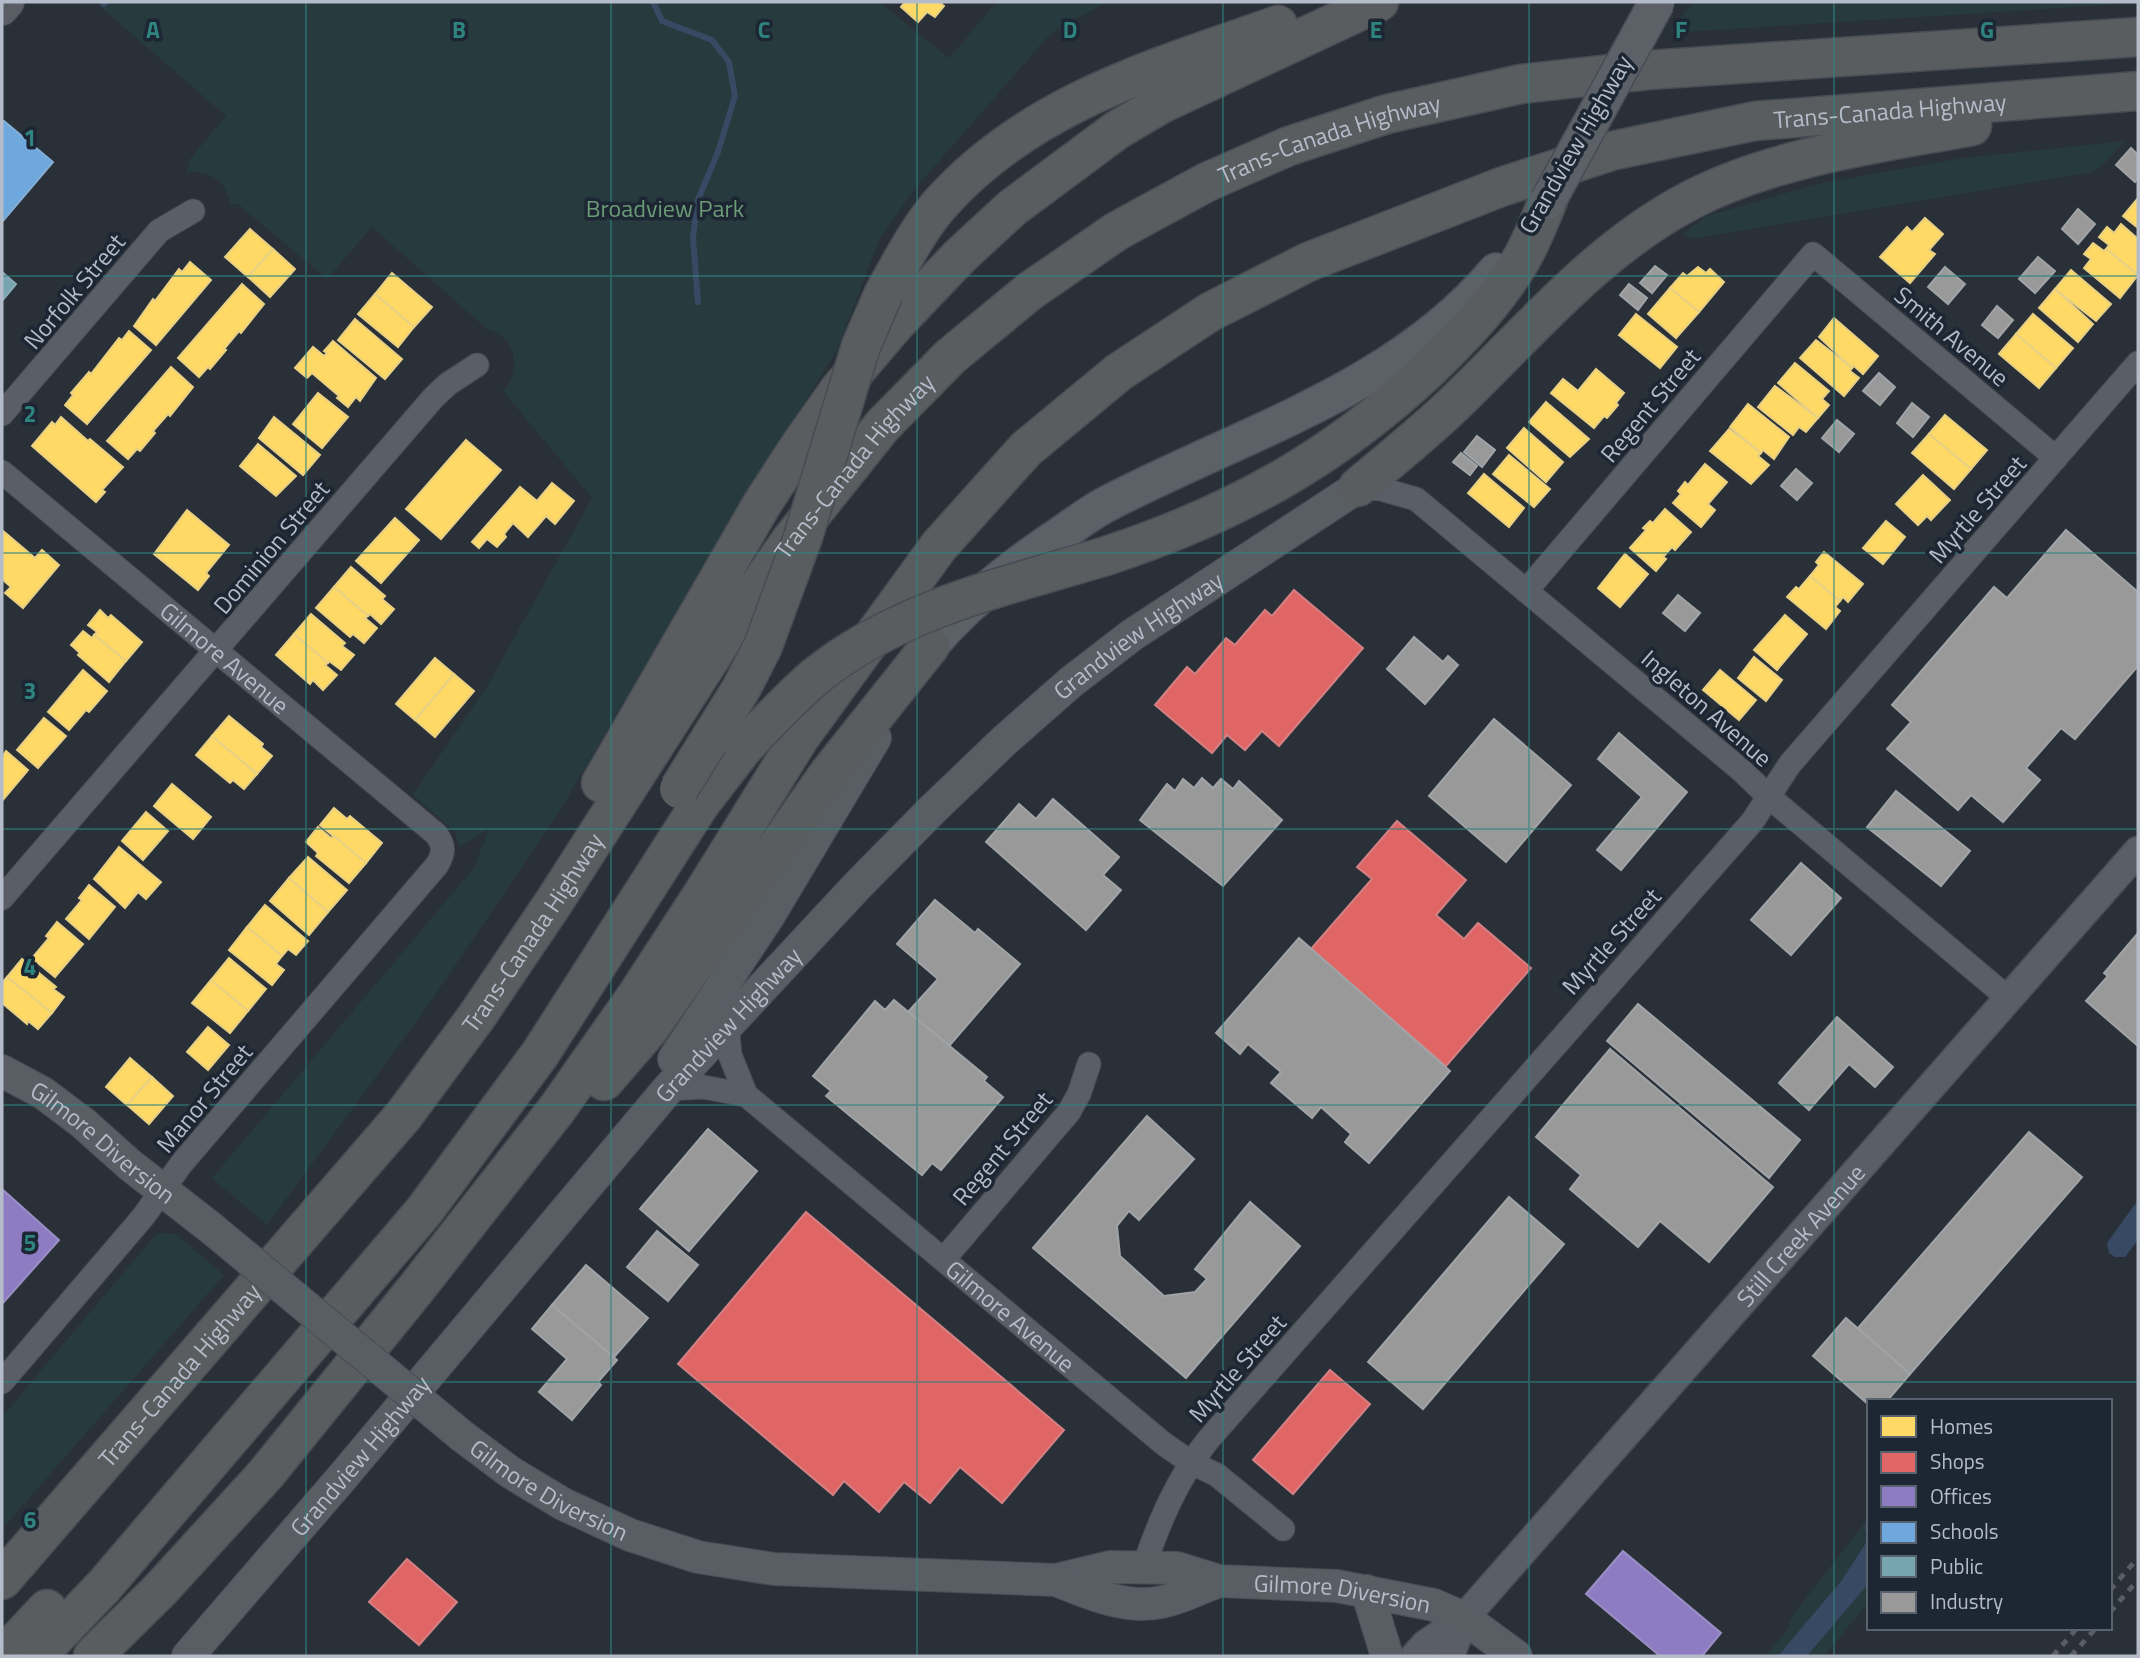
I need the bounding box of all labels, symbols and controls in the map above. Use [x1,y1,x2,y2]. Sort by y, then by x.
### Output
text: A [146,12,160,47]
text: B [452,12,466,47]
text: C [758,12,770,47]
text: D [1063,12,1077,47]
text: E [1370,12,1382,47]
text: F [1675,12,1687,47]
text: G [1980,12,1994,47]
street label: Grandview Highway [1509,47,1641,240]
street label: Trans-Canada Highway [1772,83,2008,137]
street label: Trans-Canada Highway [1212,84,1445,193]
text: 1 [24,120,36,155]
park label: Broadview Park [586,190,745,226]
street label: Norfolk Street [15,225,134,357]
street label: Smith Avenue [1887,277,2017,395]
street label: Regent Street [1591,340,1709,470]
street label: Trans-Canada Highway [765,365,943,567]
text: 2 [24,396,36,431]
street label: Myrtle Street [1920,446,2035,571]
street label: Dominion Street [204,472,338,622]
street label: Grandview Highway [1045,562,1231,708]
street label: Gilmore Avenue [152,593,297,722]
street label: Ingleton Avenue [1634,641,1780,775]
text: 3 [24,673,36,708]
street label: Trans-Canada Highway [453,825,612,1040]
street label: Myrtle Street [1553,879,1669,1003]
street label: Grandview Highway [646,938,810,1110]
text: 4 [24,949,36,984]
street label: Manor Street [147,1035,261,1161]
street label: Gilmore Diversion [24,1072,183,1212]
street label: Regent Street [943,1083,1061,1213]
street label: Still Creek Avenue [1727,1156,1873,1315]
text: 5 [24,1225,36,1260]
street label: Gilmore Avenue [938,1251,1083,1381]
street label: Trans-Canada Highway [89,1275,269,1475]
street label: Myrtle Street [1180,1305,1295,1430]
street label: Grandview Highway [281,1367,439,1544]
legend [1867,1399,2112,1630]
text: Homes [1930,1410,1993,1442]
street label: Gilmore Diversion [462,1430,634,1550]
text: Shops [1930,1445,1985,1477]
text: Offices [1930,1480,1992,1512]
text: 6 [24,1502,37,1537]
text: Schools [1930,1515,1999,1547]
text: Public [1930,1550,1983,1582]
street label: Gilmore Diversion [1253,1564,1434,1622]
text: Industry [1930,1585,2003,1617]

